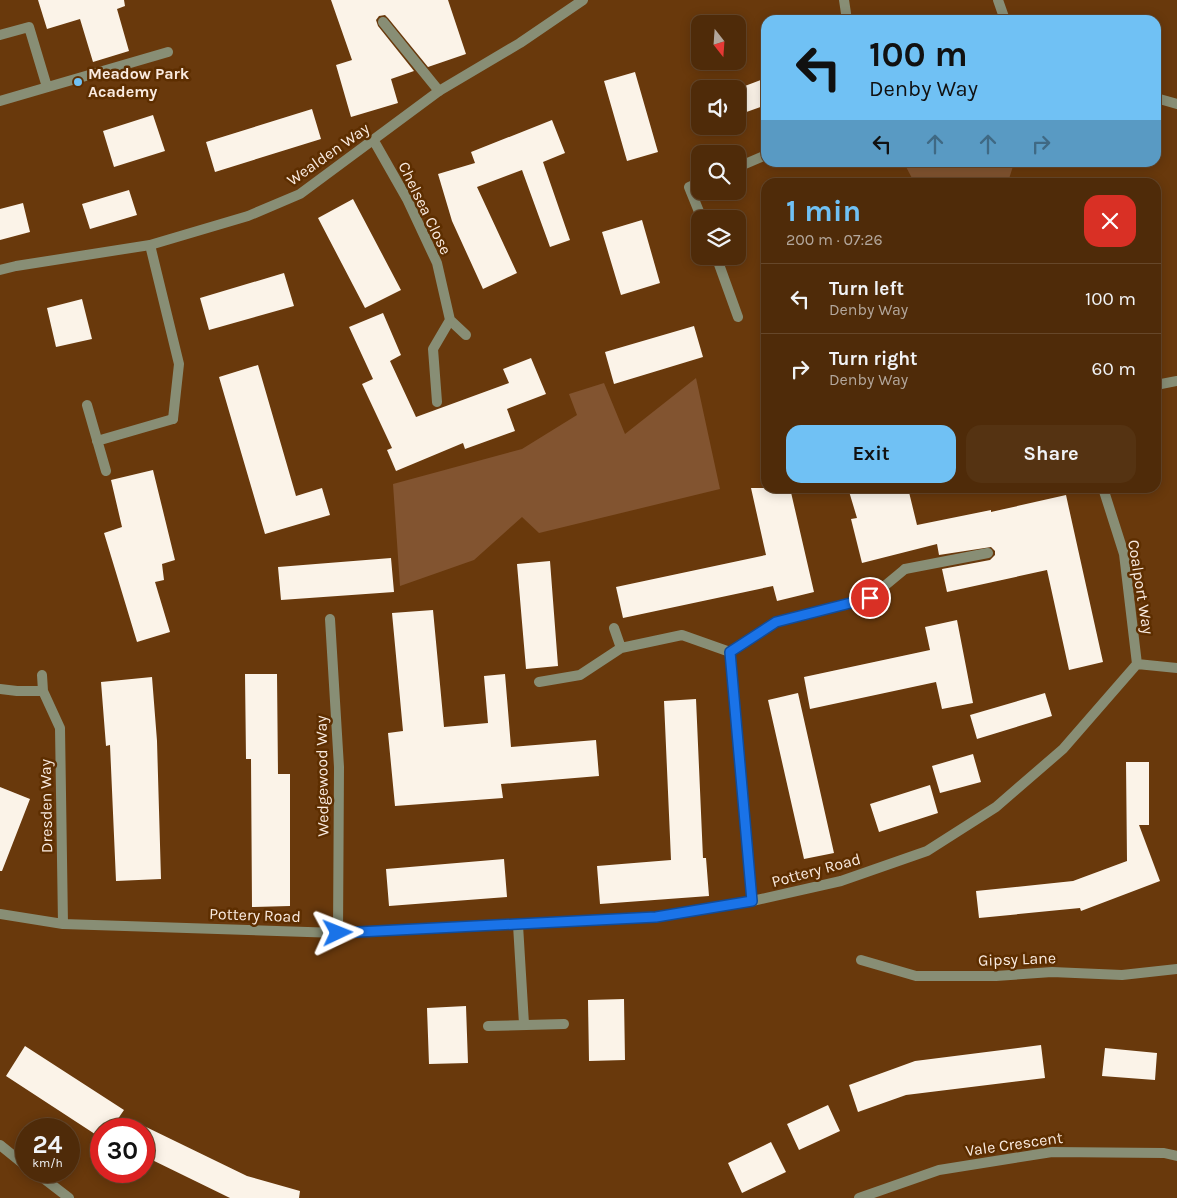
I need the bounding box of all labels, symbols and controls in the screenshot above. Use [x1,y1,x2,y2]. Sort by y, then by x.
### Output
north arrow [691,15,746,70]
map controls [691,15,746,265]
text: 100 m [869,34,968,75]
icon: left [786,35,851,100]
place label: Meadow Park Academy [88,64,190,101]
marker: Meadow Park Academy [72,76,84,88]
text: Denby Way [869,76,978,102]
button: sound [691,80,746,135]
street label: Wealden Way [283,118,373,189]
icon: left [868,130,896,158]
icon: ahead [921,130,949,158]
icon: ahead [974,130,1002,158]
icon: right [1027,130,1055,158]
button: search [691,145,746,200]
street label: Chelsea Close [394,158,456,258]
text: 1 min [786,193,861,229]
button: close [1084,195,1136,247]
button: layers [691,210,746,265]
text: 200 m · 07:26 [786,230,883,249]
text: Turn left [829,278,904,300]
icon: left [786,285,814,313]
text: 100 m [1085,288,1136,310]
text: Denby Way [829,300,908,319]
text: Turn right [829,348,918,370]
icon: right [786,355,814,383]
text: 60 m [1092,358,1136,380]
text: Denby Way [829,370,908,389]
button: Exit [786,425,956,483]
button: Share [966,425,1136,483]
street label: Coalport Way [1124,538,1158,636]
pin [849,577,891,619]
icon: arrive [856,584,884,612]
street label: Wedgewood Way [311,715,333,837]
street label: Dresden Way [36,758,56,853]
street label: Pottery Road [769,849,863,891]
street label: Pottery Road [209,904,301,926]
position arrow [311,906,363,958]
street label: Gipsy Lane [978,948,1056,970]
speed limit sign: 30 [90,1118,155,1183]
street label: Vale Crescent [964,1128,1064,1160]
text: 24 [32,1130,63,1159]
text: km/h [32,1156,63,1170]

